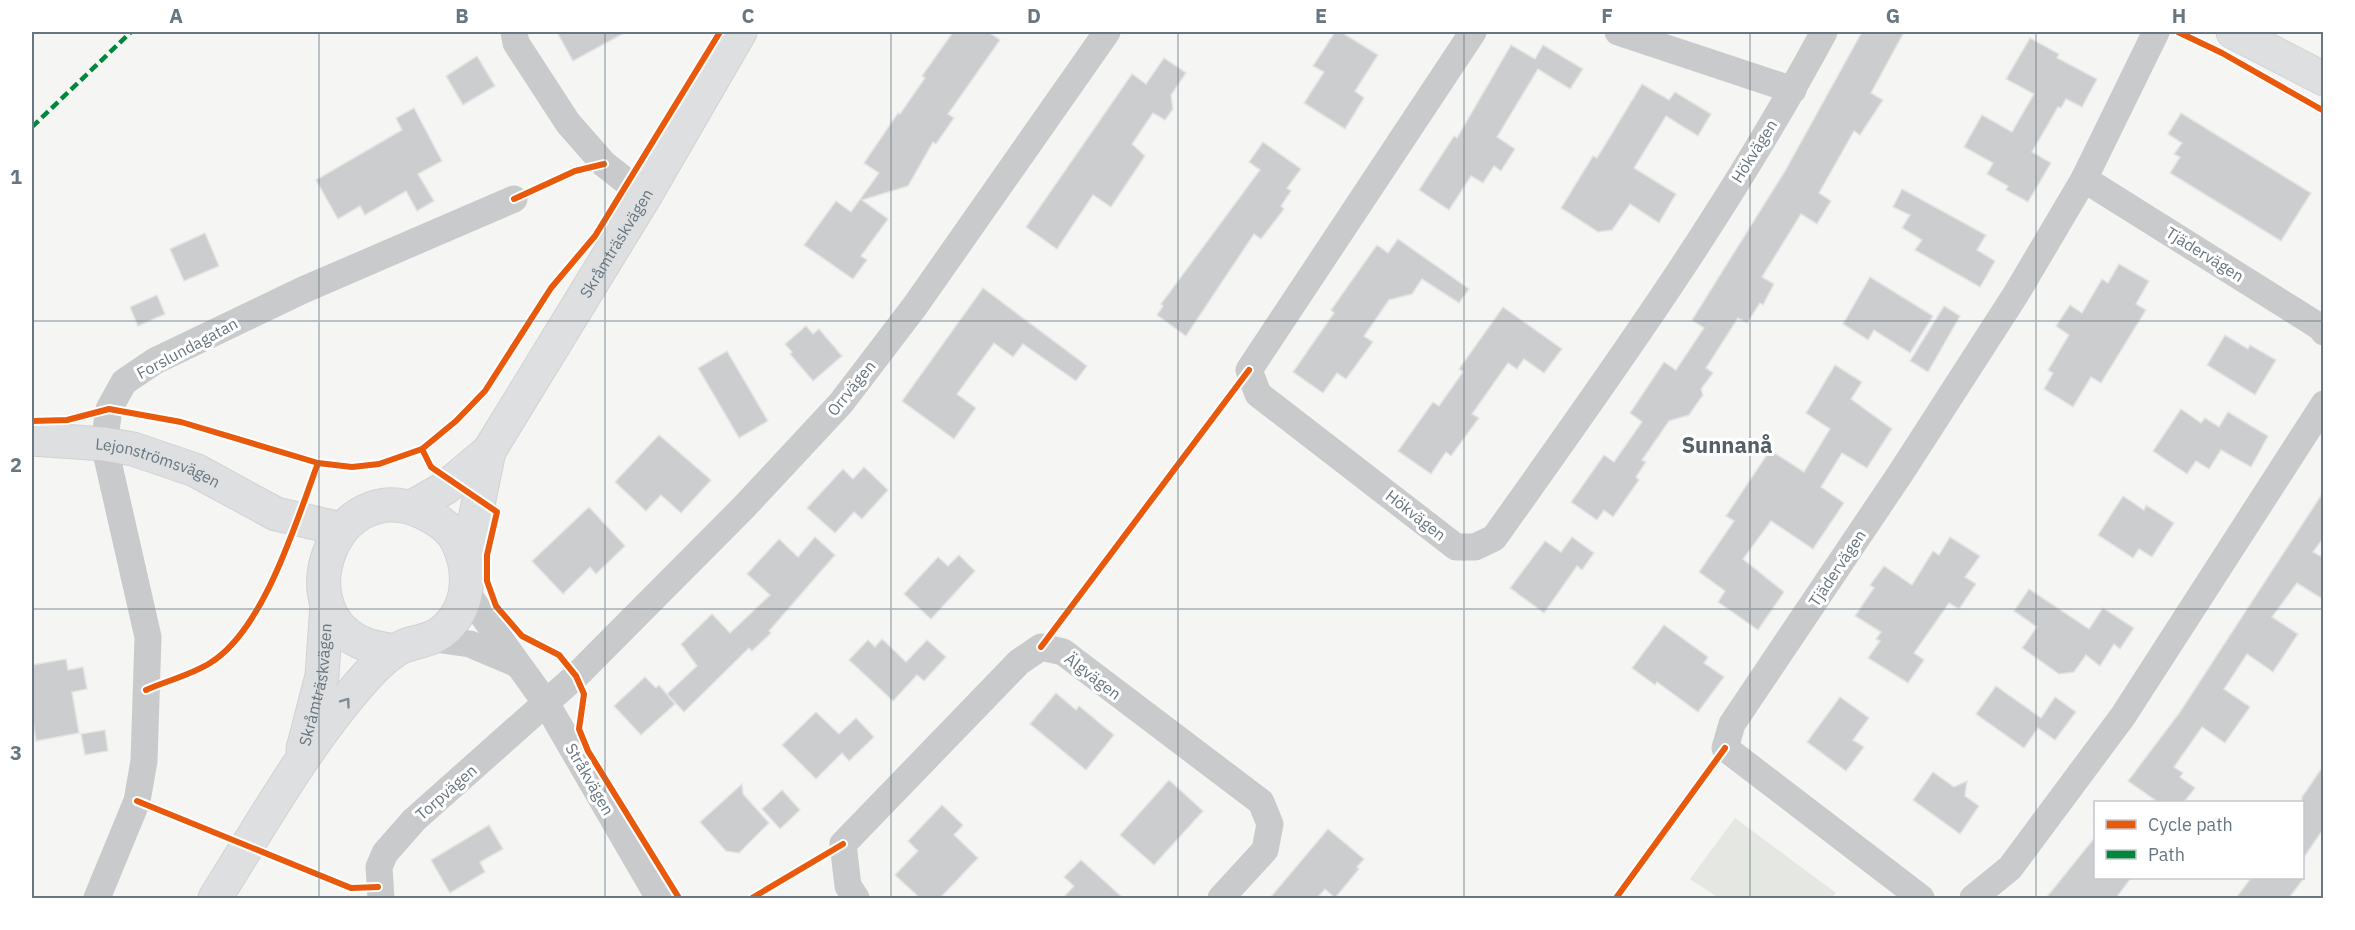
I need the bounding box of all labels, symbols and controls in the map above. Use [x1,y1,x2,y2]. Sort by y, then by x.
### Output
text: A [169,2,183,29]
text: B [455,2,469,29]
text: C [741,2,755,29]
text: D [1027,2,1041,29]
text: E [1315,2,1327,29]
text: F [1601,2,1613,29]
text: G [1886,2,1900,29]
text: H [2172,2,2186,29]
street label: Hökvägen [1727,116,1781,186]
text: 1 [10,163,22,190]
street label: Skråmträskvägen [575,185,657,302]
street label: Tjädervägen [2162,222,2248,286]
street label: Forslundagatan [133,313,241,383]
street label: Orrvägen [823,356,879,420]
district label: Sunnanå [1681,430,1773,459]
street label: Lejonströmsvägen [95,433,224,492]
text: 2 [10,451,22,478]
street label: Hökvägen [1382,485,1450,545]
street label: Tjädervägen [1804,526,1870,610]
street label: Skråmträskvägen [294,623,336,748]
street label: Älgvägen [1061,648,1125,704]
one-way arrow [339,697,350,708]
text: 3 [10,739,22,766]
street label: Stråkvägen [561,739,619,819]
street label: Torpvägen [411,760,481,824]
legend [2094,801,2304,879]
text: Cycle path [2148,813,2233,836]
text: Path [2148,843,2185,866]

